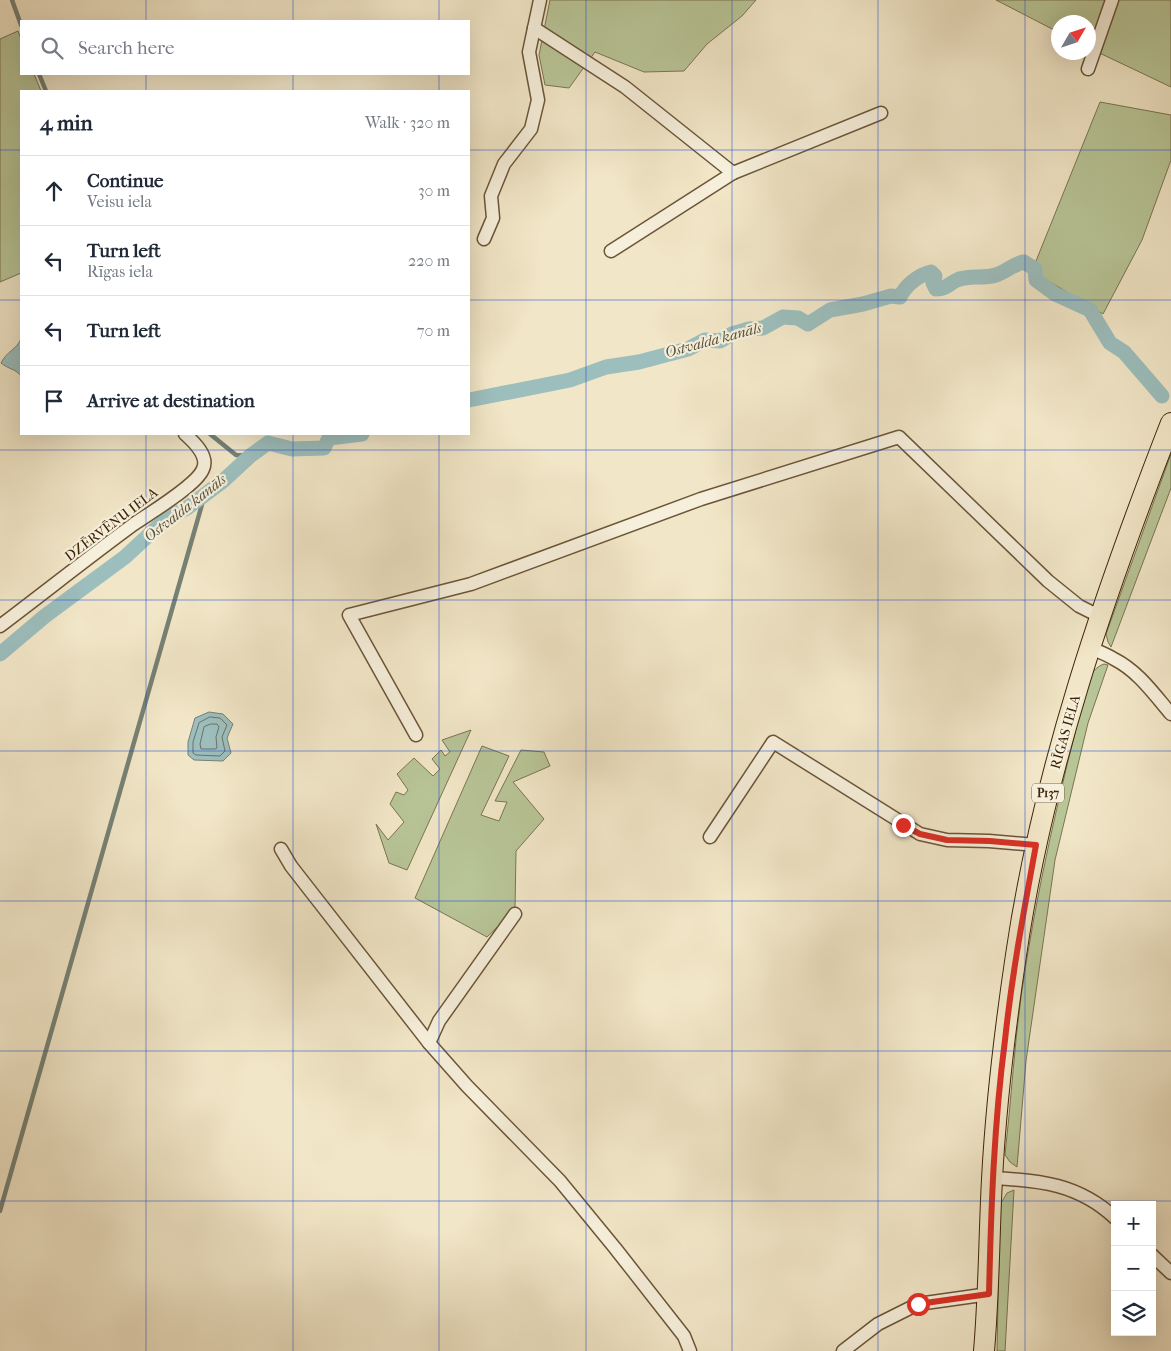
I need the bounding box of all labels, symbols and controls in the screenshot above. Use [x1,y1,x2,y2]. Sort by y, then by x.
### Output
north arrow [1051,15,1096,60]
search box [20,20,470,75]
icon: search [38,34,66,62]
text: Search here [78,37,174,59]
text: 4 min [40,111,93,135]
text: Walk · 320 m [365,113,450,132]
text: Continue [87,170,163,192]
icon: ahead [40,177,68,205]
text: 30 m [418,181,450,200]
text: Veisu iela [87,192,152,211]
text: Turn left [87,240,161,262]
icon: left [40,247,68,275]
text: 220 m [408,251,450,270]
text: Rīgas iela [87,262,153,281]
icon: left [40,317,68,345]
water label: Ostvalda kanāls [663,318,764,362]
text: Turn left [87,320,161,342]
text: 70 m [417,321,450,340]
icon: arrive [40,387,68,415]
text: Arrive at destination [87,390,255,412]
water label: Ostvalda kanāls [140,470,230,546]
street label: DZĒRVĒNU IELA [61,483,162,565]
street label: RĪGAS IELA [1047,692,1084,771]
road number: P137 [1032,784,1064,802]
route end [892,814,915,837]
map controls [1111,1201,1156,1336]
button: + [1111,1201,1156,1246]
button: − [1111,1246,1156,1291]
button: layers [1111,1291,1156,1336]
route start [907,1293,930,1316]

